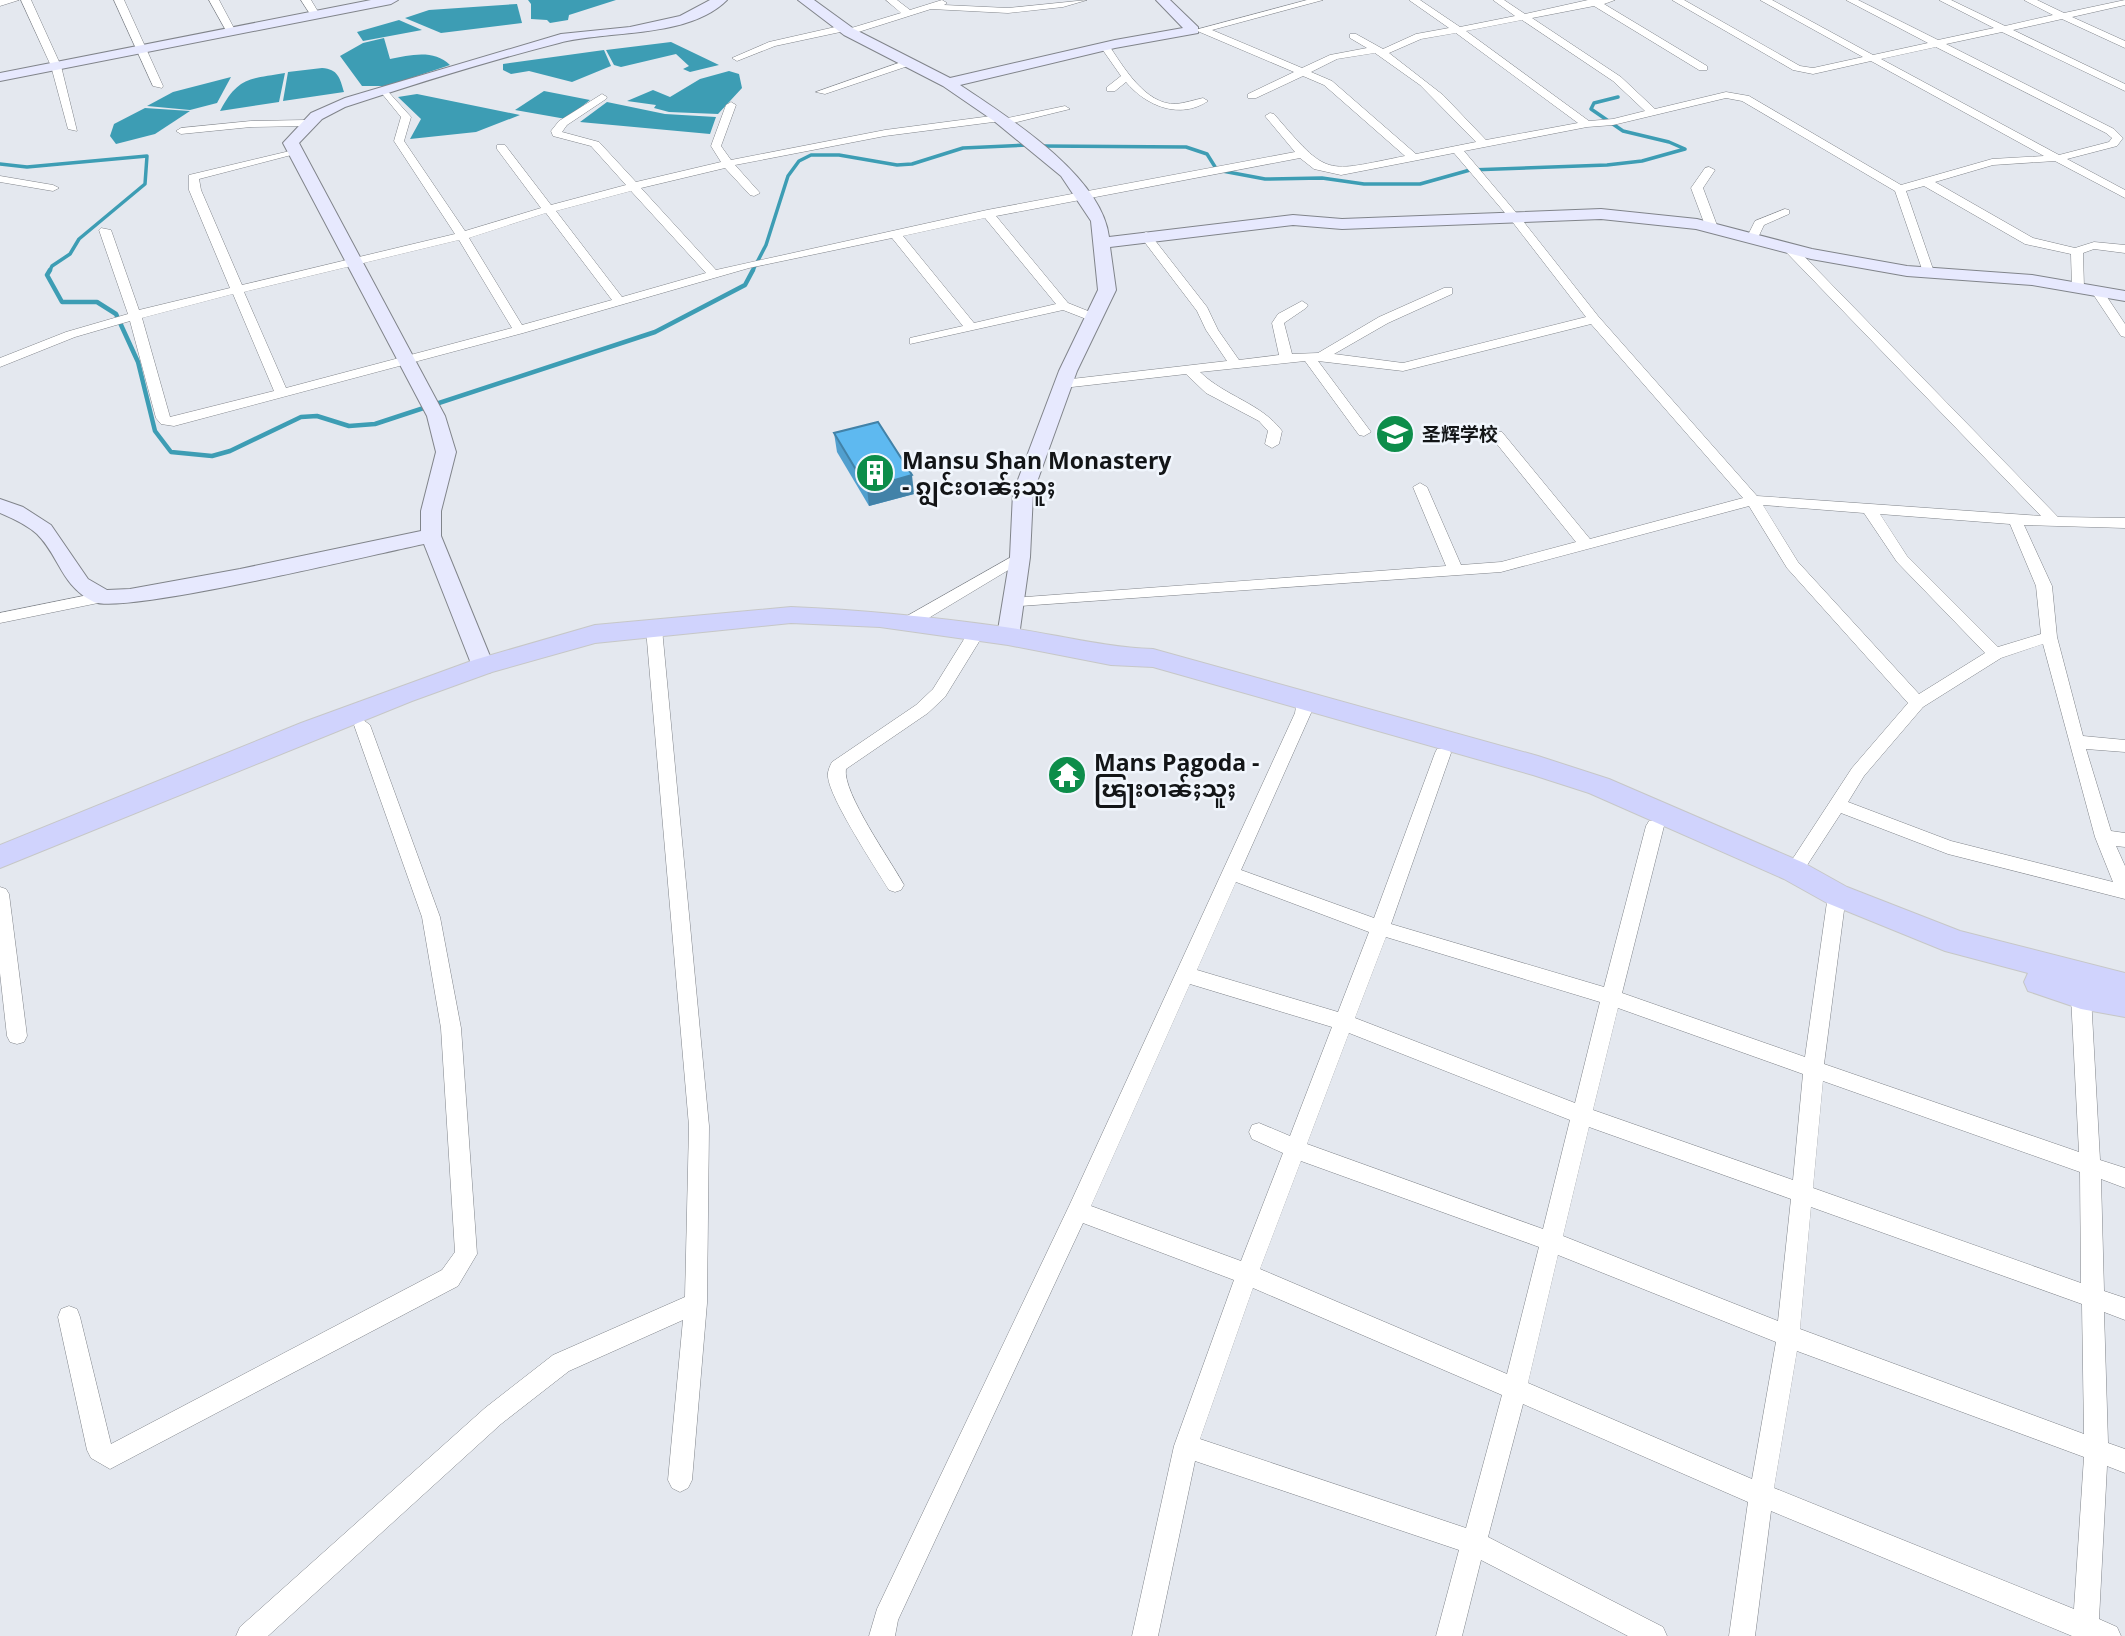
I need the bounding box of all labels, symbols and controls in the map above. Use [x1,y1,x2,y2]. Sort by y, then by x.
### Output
school or university icon: 圣辉学校 [1374,413,1416,455]
place label: 圣辉学校 [1422,421,1498,447]
place label: Mansu Shan Monastery - ၵျွင်းဝၢၼ်ႈသူႈ [902,444,1172,508]
building icon: Mansu Shan Monastery - ၵျွင်းဝၢၼ်ႈသူႈ [854,452,896,494]
place label: Mans Pagoda - ၽြႃးဝၢၼ်ႈသူႈ [1094,746,1260,808]
temple icon: Mans Pagoda - ၽြႃးဝၢၼ်ႈသူႈ [1046,754,1088,796]

